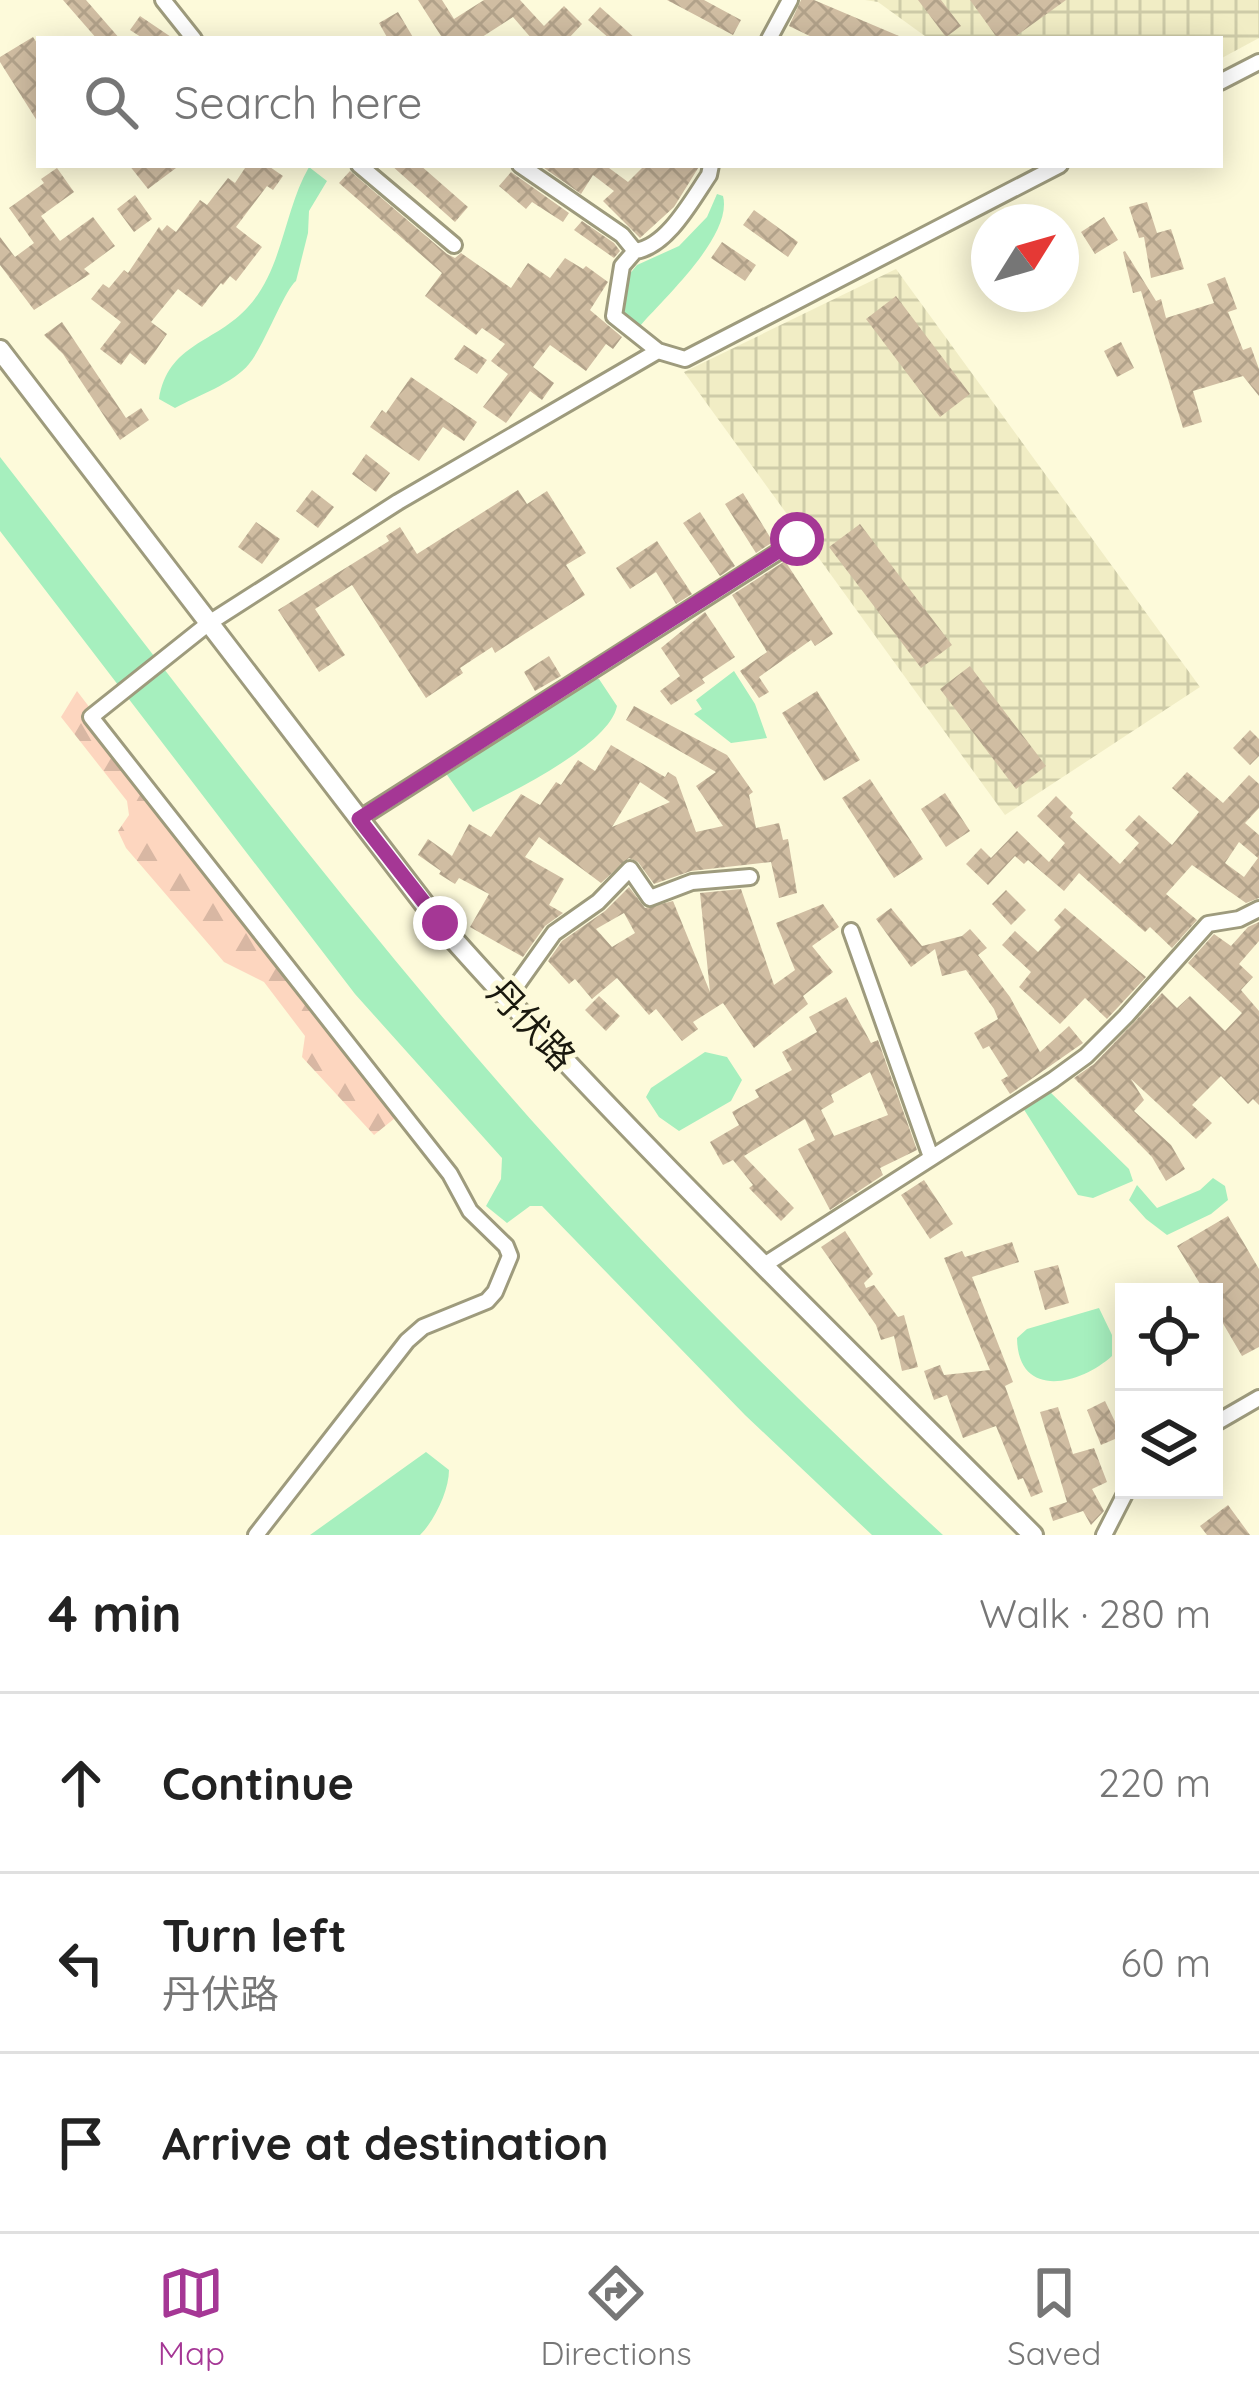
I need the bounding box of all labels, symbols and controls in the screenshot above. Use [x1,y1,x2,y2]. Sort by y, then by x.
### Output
search box [36,36,1223,168]
icon: search [78,69,144,135]
text: Search here [174,74,422,130]
north arrow [971,204,1079,312]
route start [770,512,824,566]
route end [413,896,467,950]
street label: 丹伏路 [479,969,585,1079]
map controls [1115,1283,1223,1499]
button: locate [1115,1283,1223,1391]
button: layers [1115,1391,1223,1499]
text: 4 min [48,1581,182,1645]
text: Walk · 280 m [979,1589,1211,1638]
icon: ahead [48,1750,114,1816]
text: Continue [162,1755,354,1811]
text: 220 m [1098,1758,1211,1807]
text: Turn left [162,1907,347,1963]
icon: left [48,1930,114,1996]
text: 60 m [1121,1938,1211,1987]
text: 丹伏路 [162,1969,279,2018]
icon: arrive [48,2110,114,2176]
text: Arrive at destination [162,2115,608,2171]
tab: Map [158,2260,225,2373]
tab: Directions [540,2260,692,2373]
tab: Saved [1007,2260,1101,2373]

